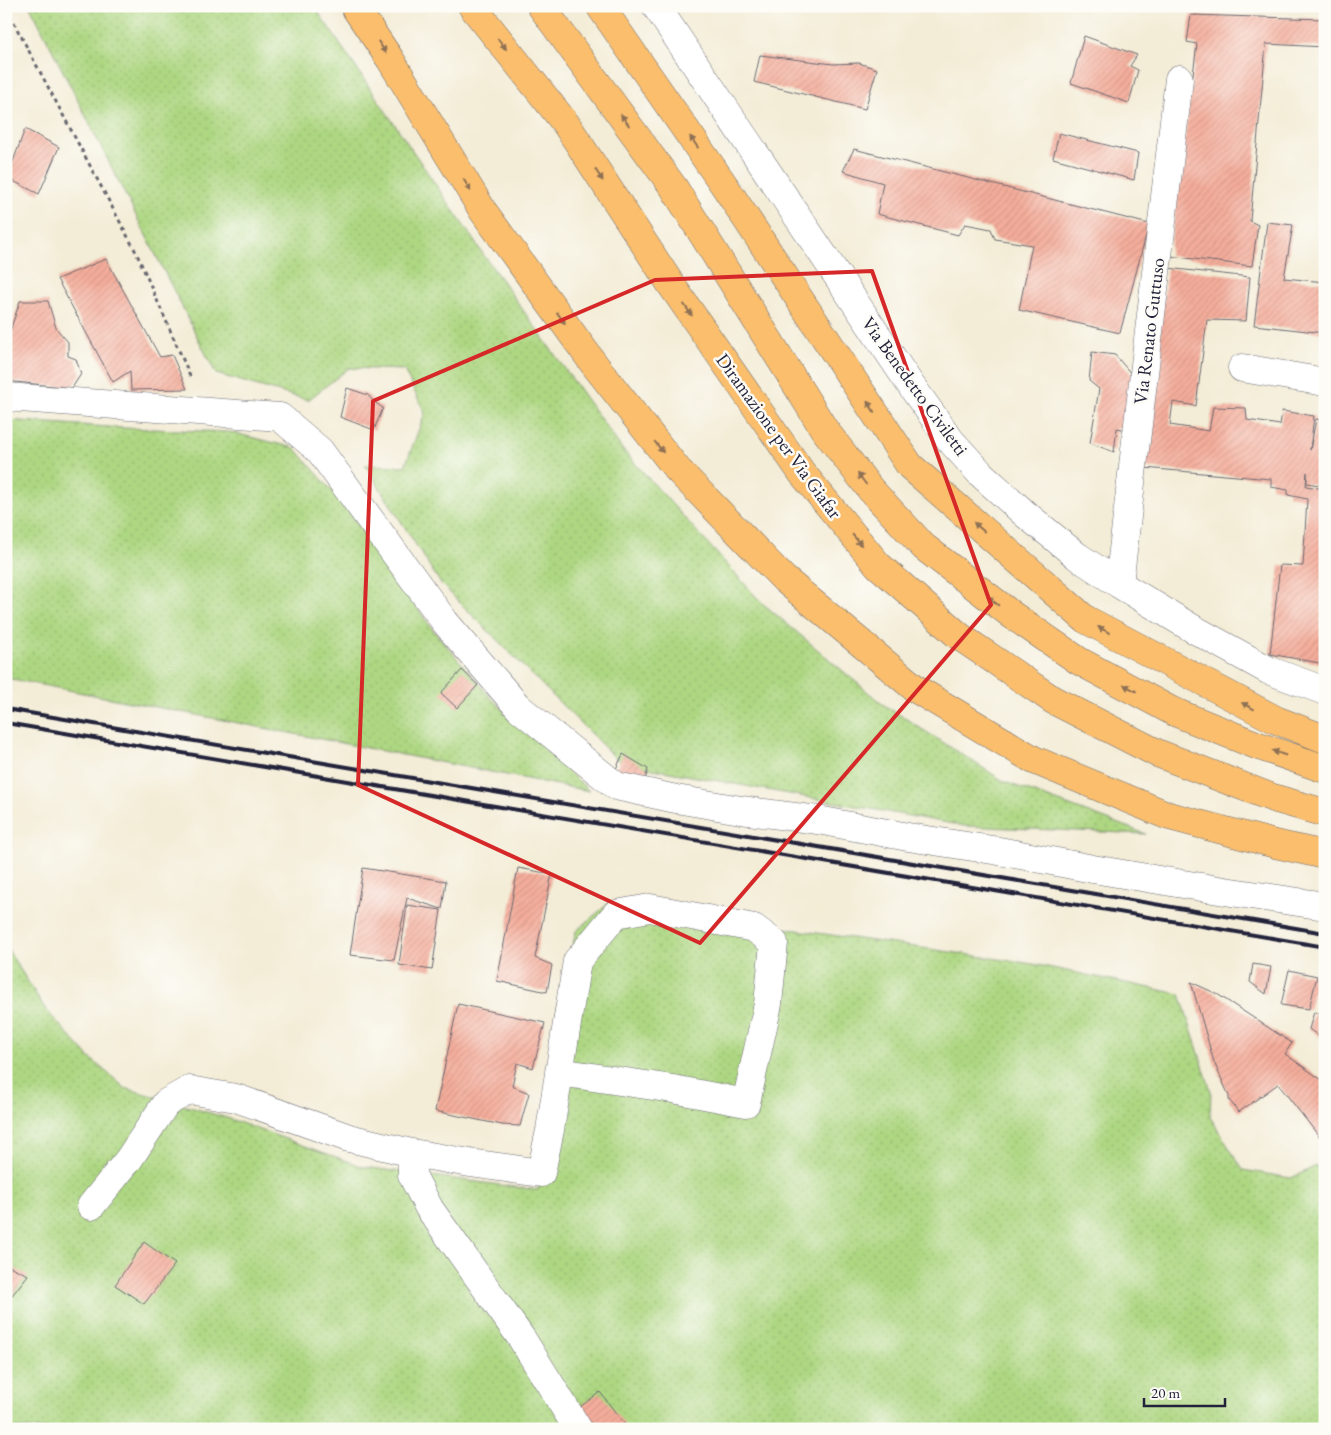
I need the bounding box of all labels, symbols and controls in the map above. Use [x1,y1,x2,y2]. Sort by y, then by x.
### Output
one-way arrow [497,38,507,51]
one-way arrow [377,40,386,53]
one-way arrow [620,113,630,127]
one-way arrow [689,135,699,149]
one-way arrow [594,168,604,181]
one-way arrow [462,179,471,192]
street label: Via Renato Guttuso [1128,256,1170,406]
one-way arrow [683,303,693,317]
one-way arrow [555,311,566,324]
street label: Via Benedetto Civiletti [856,311,974,461]
street label: Diramazione per Via Giafar [710,348,848,524]
one-way arrow [866,401,876,414]
one-way arrow [654,440,665,453]
one-way arrow [857,472,867,486]
one-way arrow [973,521,986,532]
one-way arrow [852,533,863,546]
one-way arrow [987,595,1000,606]
one-way arrow [1097,626,1112,634]
one-way arrow [1123,684,1137,693]
one-way arrow [1241,701,1255,710]
one-way arrow [1271,749,1286,756]
scale bar [1144,1375,1225,1407]
text: 20 m [1151,1383,1180,1402]

